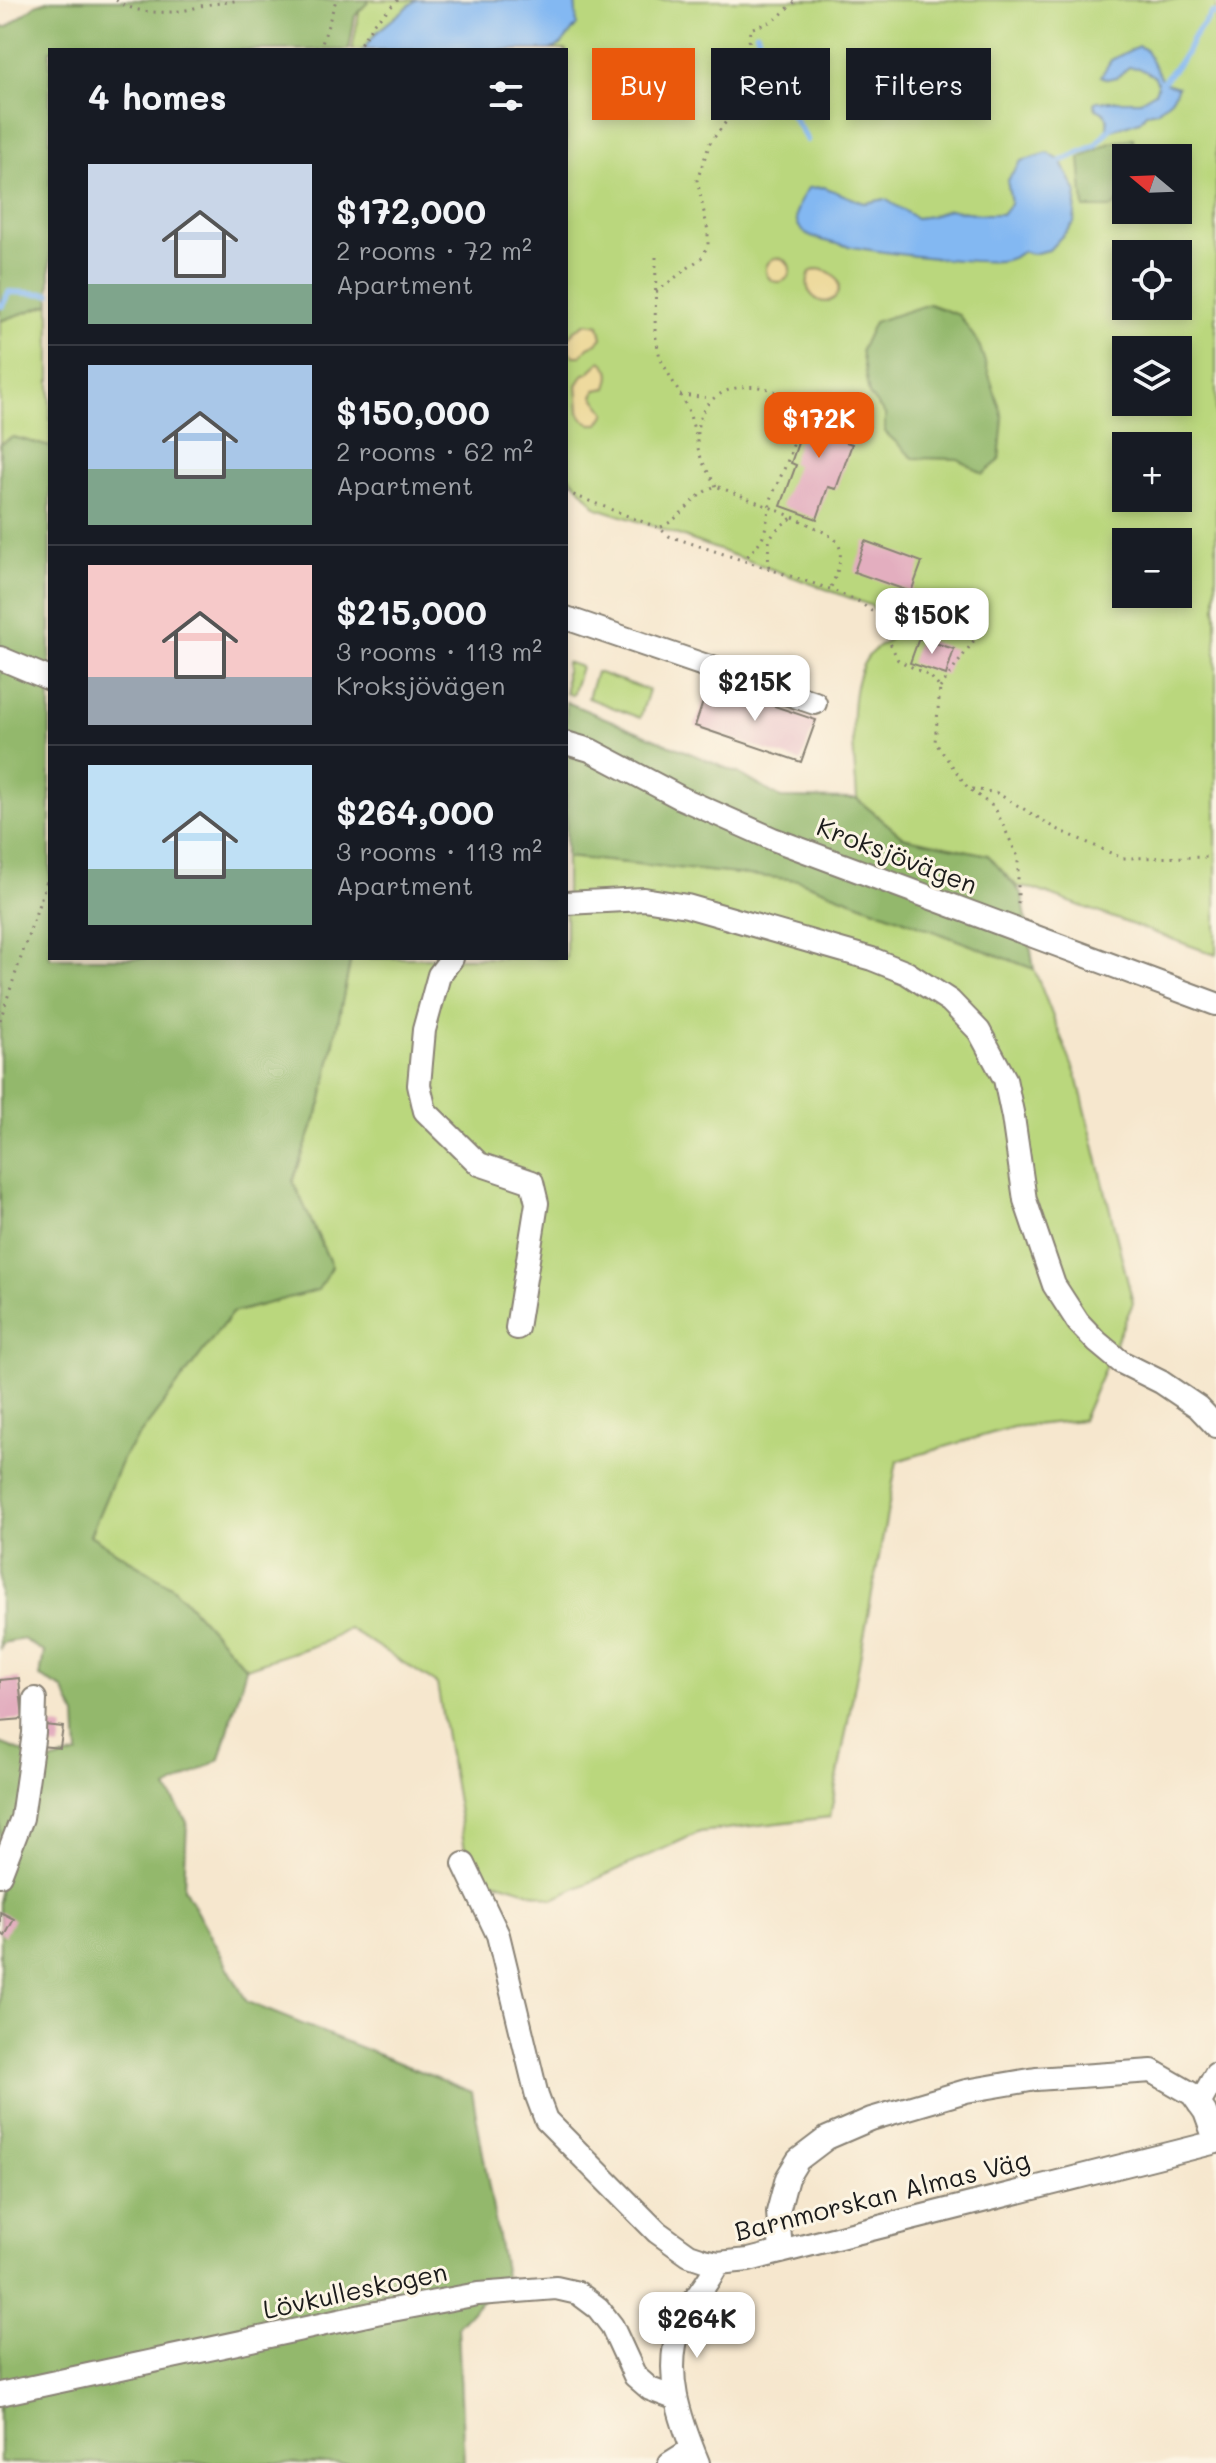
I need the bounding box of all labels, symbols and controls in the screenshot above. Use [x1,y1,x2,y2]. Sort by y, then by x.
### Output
chip: Buy [592,48,695,120]
chip: Rent [711,48,830,120]
chip: Filters [846,48,991,120]
text: 4 homes [88,74,227,119]
icon: filters [484,74,528,118]
north arrow [1112,144,1192,224]
map controls [1112,144,1192,608]
text: $172,000 [336,188,486,233]
icon: home [152,196,248,292]
text: 2 rooms · 72 m² [336,233,532,267]
button: locate [1112,240,1192,320]
text: Apartment [336,267,473,301]
button: layers [1112,336,1192,416]
text: $150,000 [336,389,490,434]
pin: $172K [763,392,875,460]
icon: home [152,397,248,493]
text: $172K [782,401,856,435]
button: + [1112,432,1192,512]
text: 2 rooms · 62 m² [336,434,533,468]
text: Apartment [336,468,473,502]
button: − [1112,528,1192,608]
pin: $150K [876,588,988,656]
text: $215,000 [336,589,487,634]
icon: home [152,597,248,693]
text: $150K [894,597,970,631]
text: 3 rooms · 113 m² [336,634,542,668]
pin: $215K [699,655,811,723]
text: $215K [718,664,792,698]
text: Kroksjövägen [336,668,505,702]
text: $264,000 [336,789,494,834]
icon: home [152,797,248,893]
street label: Kroksjövägen [812,809,982,901]
text: 3 rooms · 113 m² [336,834,542,868]
text: Apartment [336,868,473,902]
street label: Barnmorskan Almas Väg [731,2142,1033,2248]
street label: Lövkulleskogen [260,2254,450,2326]
pin: $264K [641,2292,753,2360]
text: $264K [657,2301,737,2335]

